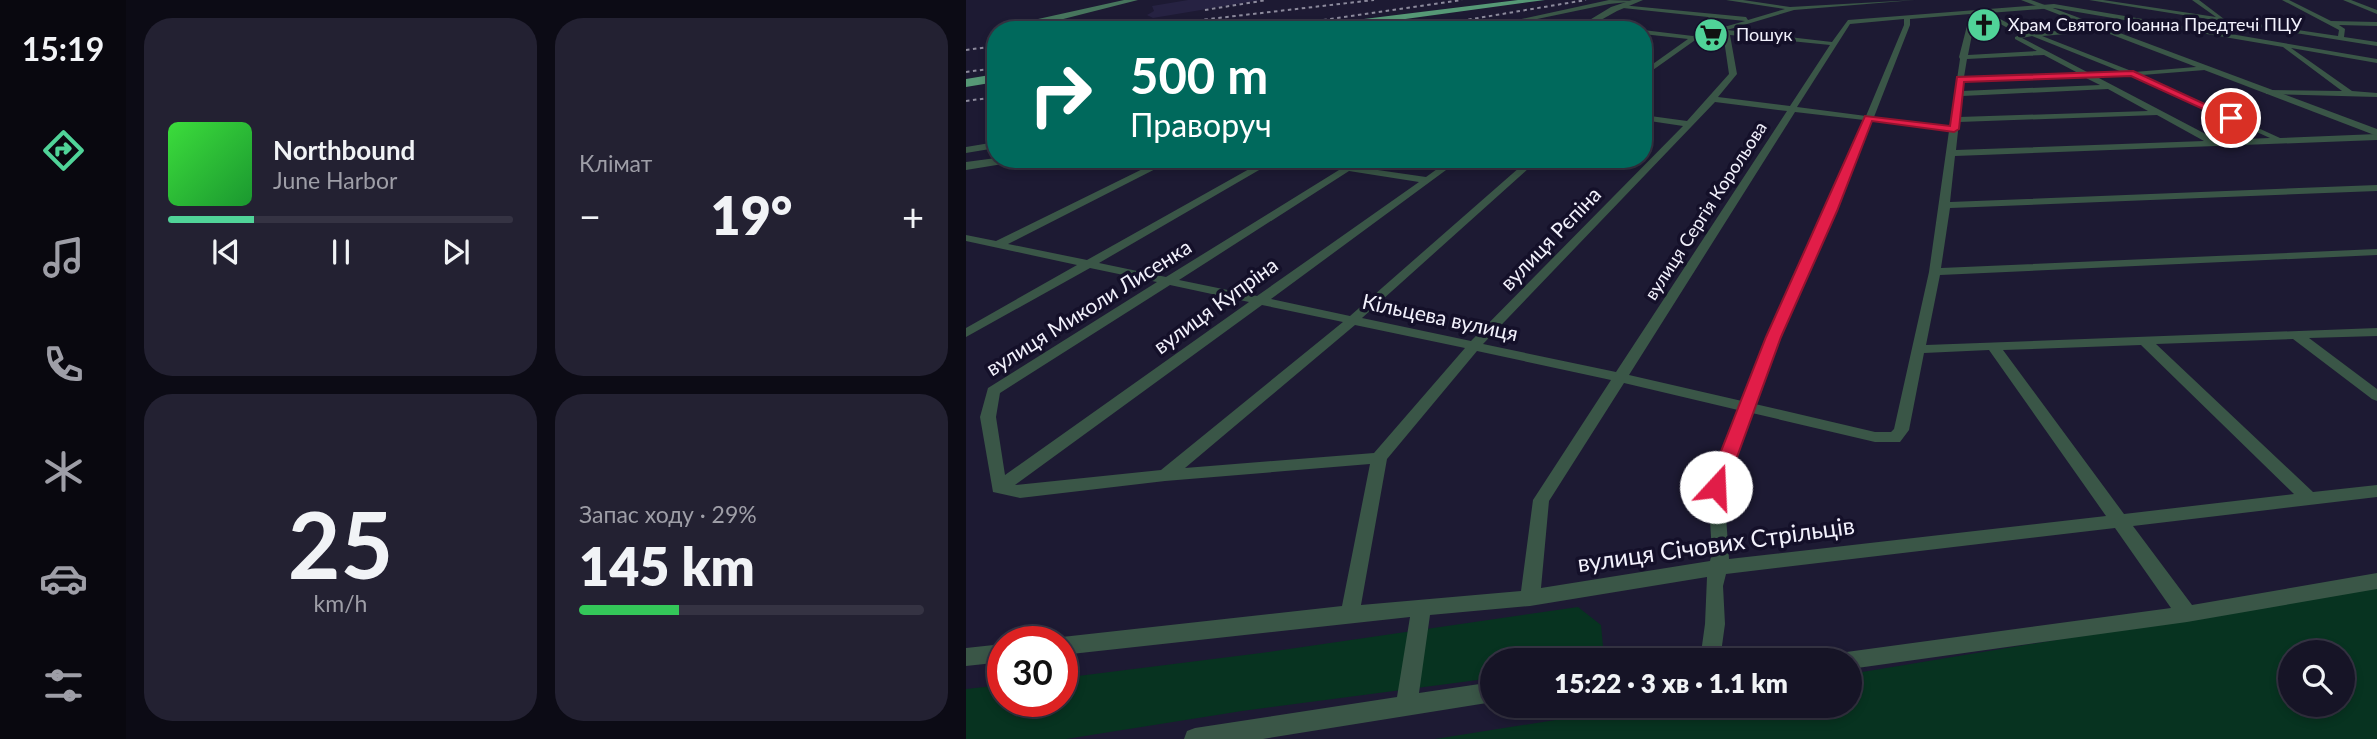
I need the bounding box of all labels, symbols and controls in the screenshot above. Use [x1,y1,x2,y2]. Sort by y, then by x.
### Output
church icon: Храм Святого Іоанна Предтечі ПЦУ [1965,6,2003,44]
place label: Храм Святого Іоанна Предтечі ПЦУ [2008,13,2303,35]
supermarket icon: Пошук [1692,16,1730,54]
place label: Пошук [1736,23,1793,45]
text: 15:19 [22,29,104,68]
text: 500 m [1130,46,1268,104]
icon: right [1015,49,1106,140]
pin [2201,88,2261,148]
icon: arrive [2212,99,2250,137]
text: Праворуч [1130,105,1272,144]
street label: вулиця Сергія Корольова [1639,117,1771,304]
icon: directions [39,126,88,175]
text: Northbound [273,134,415,166]
text: Клімат [579,149,652,177]
text: June Harbor [273,166,397,194]
street label: вулиця Рєпіна [1494,181,1605,295]
text: 19° [711,184,792,246]
text: − [579,193,601,239]
text: + [902,193,924,239]
icon: music [39,233,88,282]
icon: previous [207,233,245,271]
icon: pause [322,233,360,271]
icon: next [437,233,475,271]
street label: вулиця Миколи Лисенка [981,233,1195,380]
street label: вулиця Купріна [1148,251,1282,358]
street label: Кільцева вулиця [1360,288,1521,345]
icon: phone [39,340,88,389]
icon: climate [39,447,88,496]
position arrow [1679,450,1753,524]
text: 25 [288,489,393,598]
text: Запас ходу · 29% [579,500,757,528]
street label: вулиця Січових Стрільців [1575,510,1856,577]
text: 145 km [579,535,755,597]
icon: car [39,554,88,603]
text: km/h [314,589,367,617]
speed limit sign: 30 [987,626,1078,717]
map controls [2278,640,2355,717]
button: search [2278,640,2355,717]
icon: filters [39,661,88,710]
text: 15:22 · 3 хв · 1.1 km [1554,667,1788,699]

